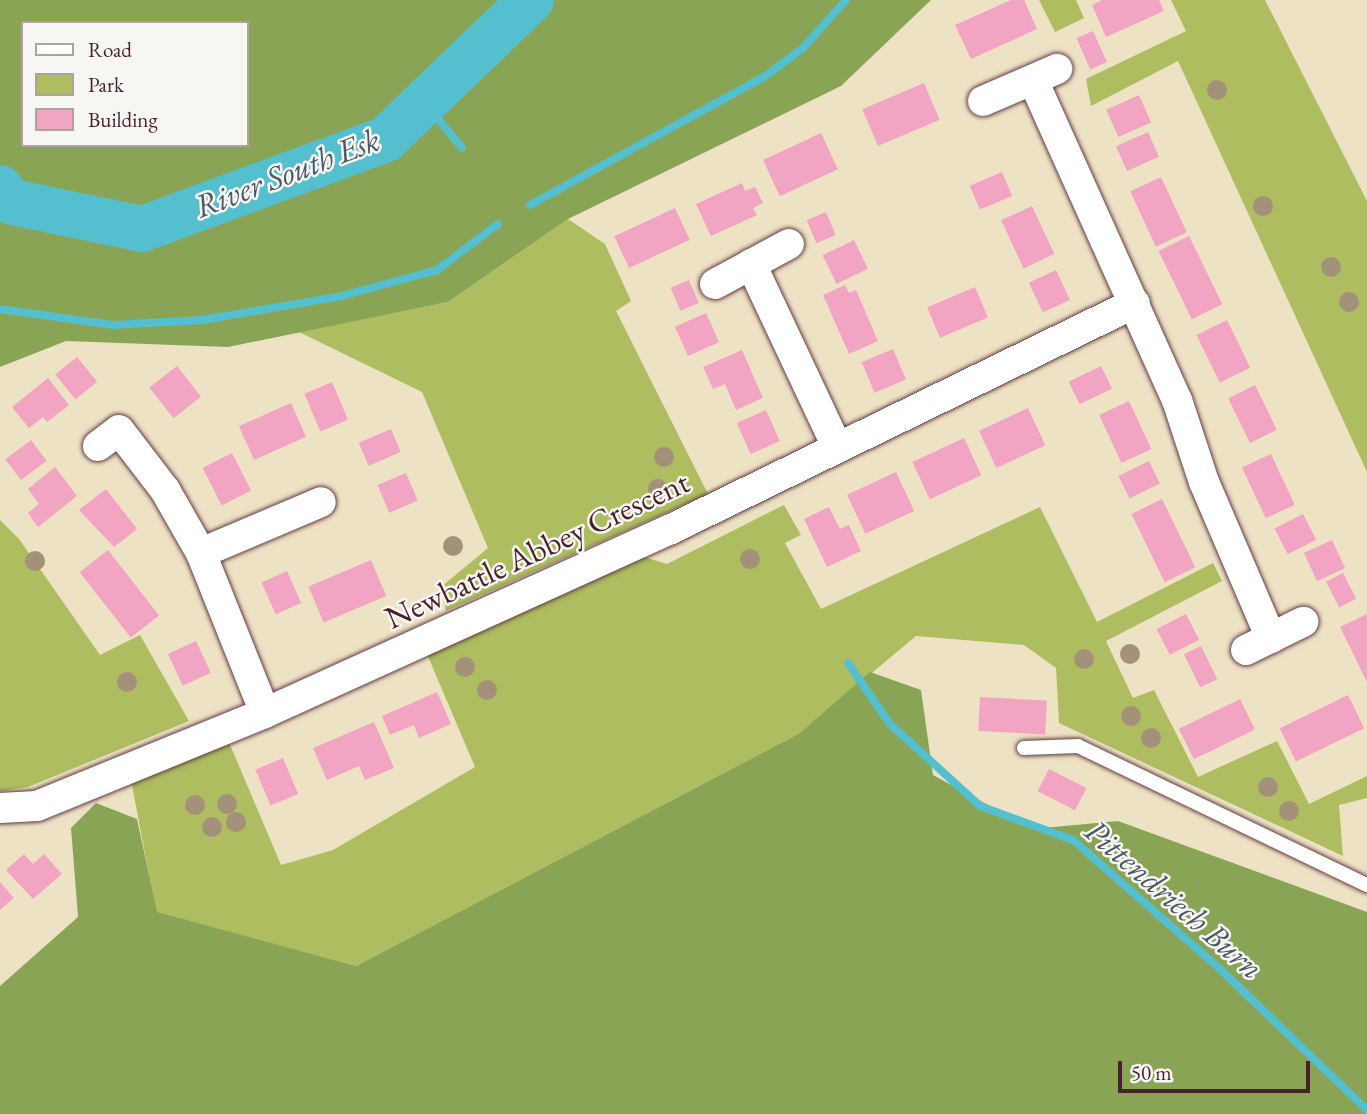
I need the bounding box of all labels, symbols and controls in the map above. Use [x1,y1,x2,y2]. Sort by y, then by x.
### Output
legend [21,21,248,147]
text: Road [88,36,132,63]
text: Park [88,71,124,98]
text: Building [88,106,158,133]
water label: River South Esk [189,120,385,226]
street label: Newbattle Abbey Crescent [379,463,695,637]
water label: Pittendriech Burn [1077,811,1271,987]
scale bar [1122,1048,1314,1092]
text: 50 m [1131,1059,1172,1086]

